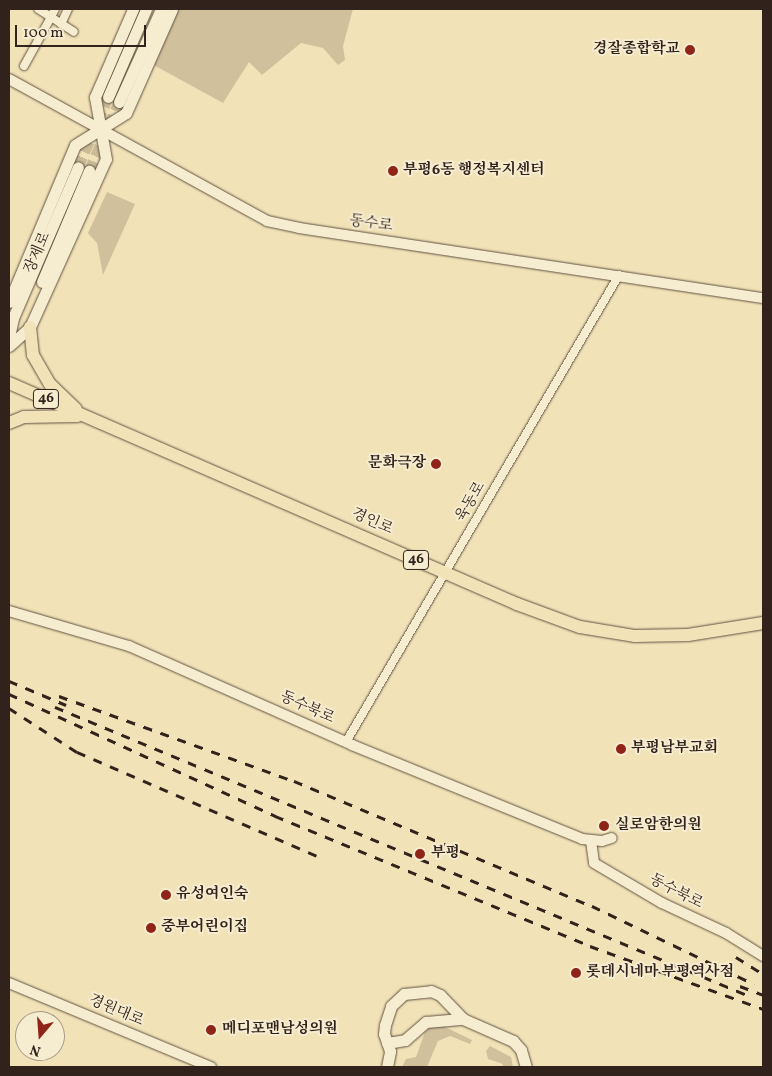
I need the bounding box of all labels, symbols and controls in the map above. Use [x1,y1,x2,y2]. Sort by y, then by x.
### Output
scale bar [18,15,149,47]
text: 100 m [23,23,63,44]
place label: 경잘종합학교 [593,41,680,59]
marker: 경잘종합학교 [684,44,696,56]
place label: 부평6동 행정복지센터 [403,162,545,180]
marker: 부평6동 행정복지센터 [387,165,399,177]
street label: 동수로 [348,212,394,236]
street label: 장제로 [21,229,55,277]
road number: 46 [32,388,60,410]
place label: 문화극장 [368,455,426,473]
marker: 문화극장 [430,458,442,470]
street label: 육동로 [452,479,490,525]
street label: 경인로 [348,505,396,539]
road number: 46 [402,548,430,572]
street label: 동수북로 [277,688,337,728]
place label: 부평남부교회 [631,740,718,758]
marker: 부평남부교회 [615,743,627,755]
place label: 실로암한의원 [615,817,702,835]
marker: 실로암한의원 [597,819,611,833]
place label: 부평 [431,845,460,863]
marker: 부평 [413,847,427,861]
street label: 동수북로 [646,871,706,913]
place label: 유성여인숙 [176,886,248,904]
marker: 유성여인숙 [160,889,172,901]
place label: 중부어린이집 [161,919,248,937]
marker: 중부어린이집 [145,922,157,934]
place label: 롯데시네마 부평역사점 [586,964,734,982]
marker: 롯데시네마 부평역사점 [570,967,582,979]
street label: 경원대로 [86,991,146,1031]
north arrow [15,1011,65,1061]
place label: 메디포맨남성의원 [222,1021,338,1039]
marker: 메디포맨남성의원 [204,1023,218,1037]
text: N [28,1039,43,1060]

